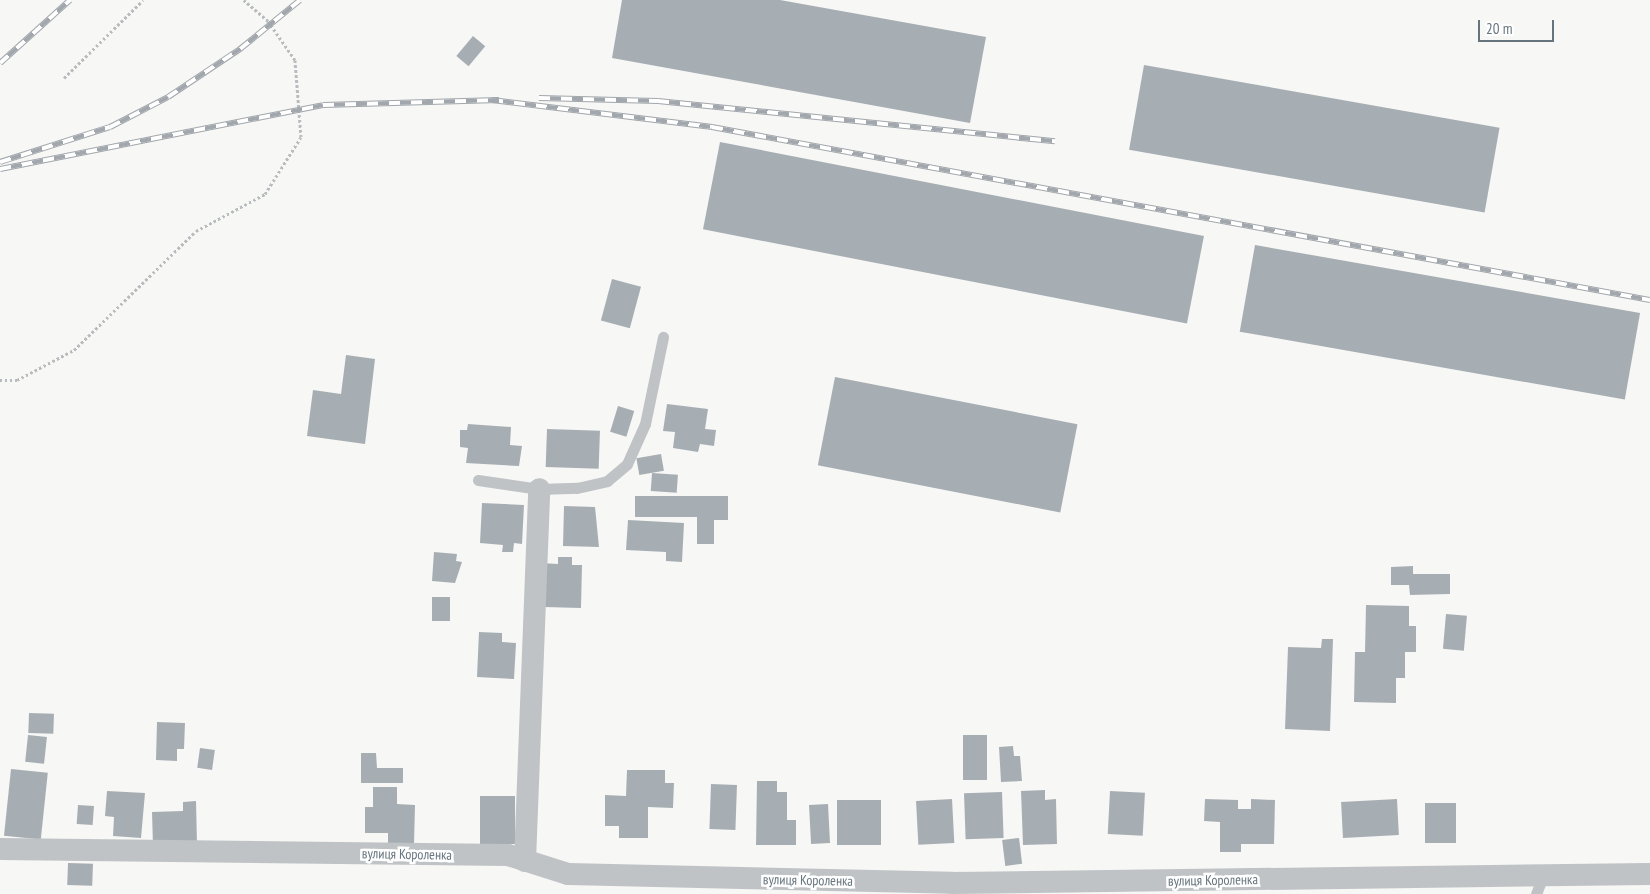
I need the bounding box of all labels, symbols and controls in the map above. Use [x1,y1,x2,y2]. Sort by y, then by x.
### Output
scale bar [1480,10,1556,42]
text: 20 m [1486,19,1512,38]
street label: вулиця Короленка [362,845,452,863]
street label: вулиця Короленка [763,871,853,889]
street label: вулиця Короленка [1168,871,1258,889]

